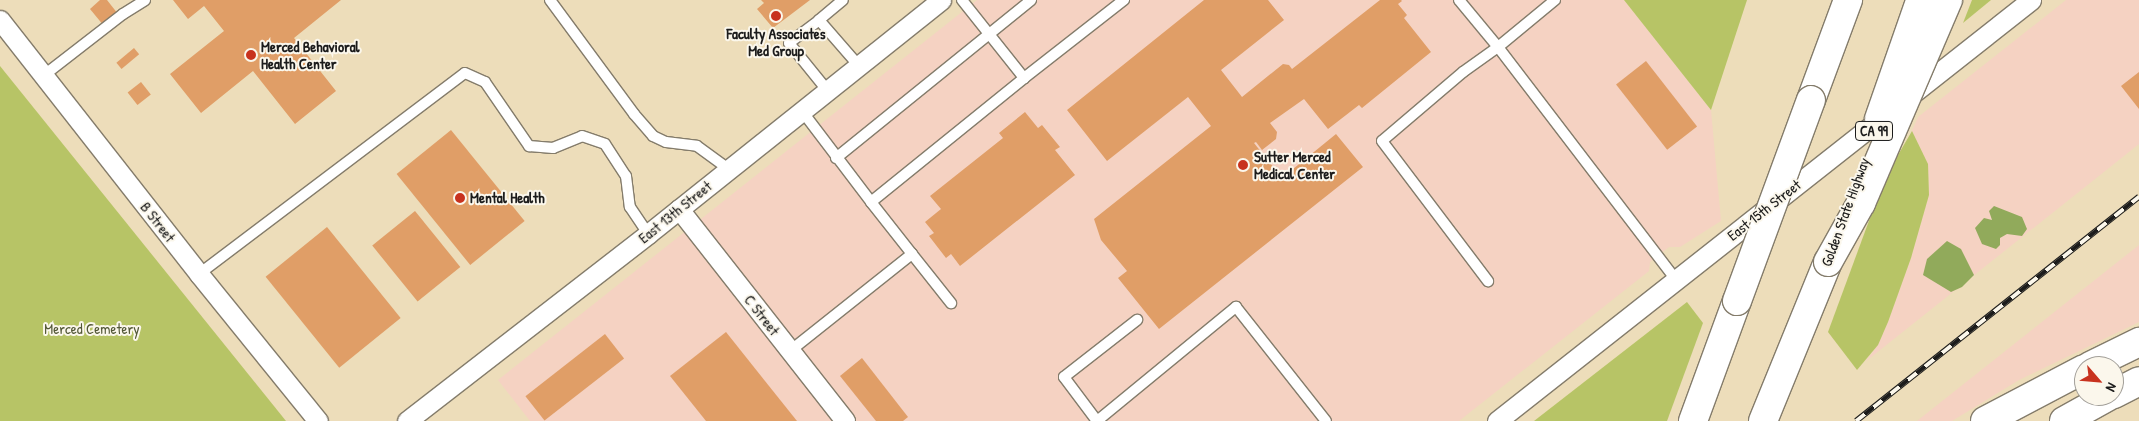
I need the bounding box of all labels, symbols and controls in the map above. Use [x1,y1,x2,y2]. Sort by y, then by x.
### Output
marker: Faculty Associates Med Group [770,10,782,22]
place label: Faculty Associates Med Group [726,24,826,59]
place label: Merced Behavioral Health Center [261,37,360,72]
marker: Merced Behavioral Health Center [245,49,257,61]
road number: CA 99 [1854,120,1894,142]
place label: Sutter Merced Medical Center [1254,147,1335,182]
street label: Golden State Highway [1817,155,1873,269]
marker: Sutter Merced Medical Center [1236,158,1250,172]
street label: East 15th Street [1724,176,1804,244]
street label: East 13th Street [635,177,715,247]
place label: Mental Health [470,189,544,207]
marker: Mental Health [454,192,466,204]
street label: B Street [137,198,179,246]
street label: C Street [741,291,783,339]
park label: Merced Cemetery [44,320,140,338]
north arrow [2074,356,2124,406]
text: N [2102,380,2122,395]

